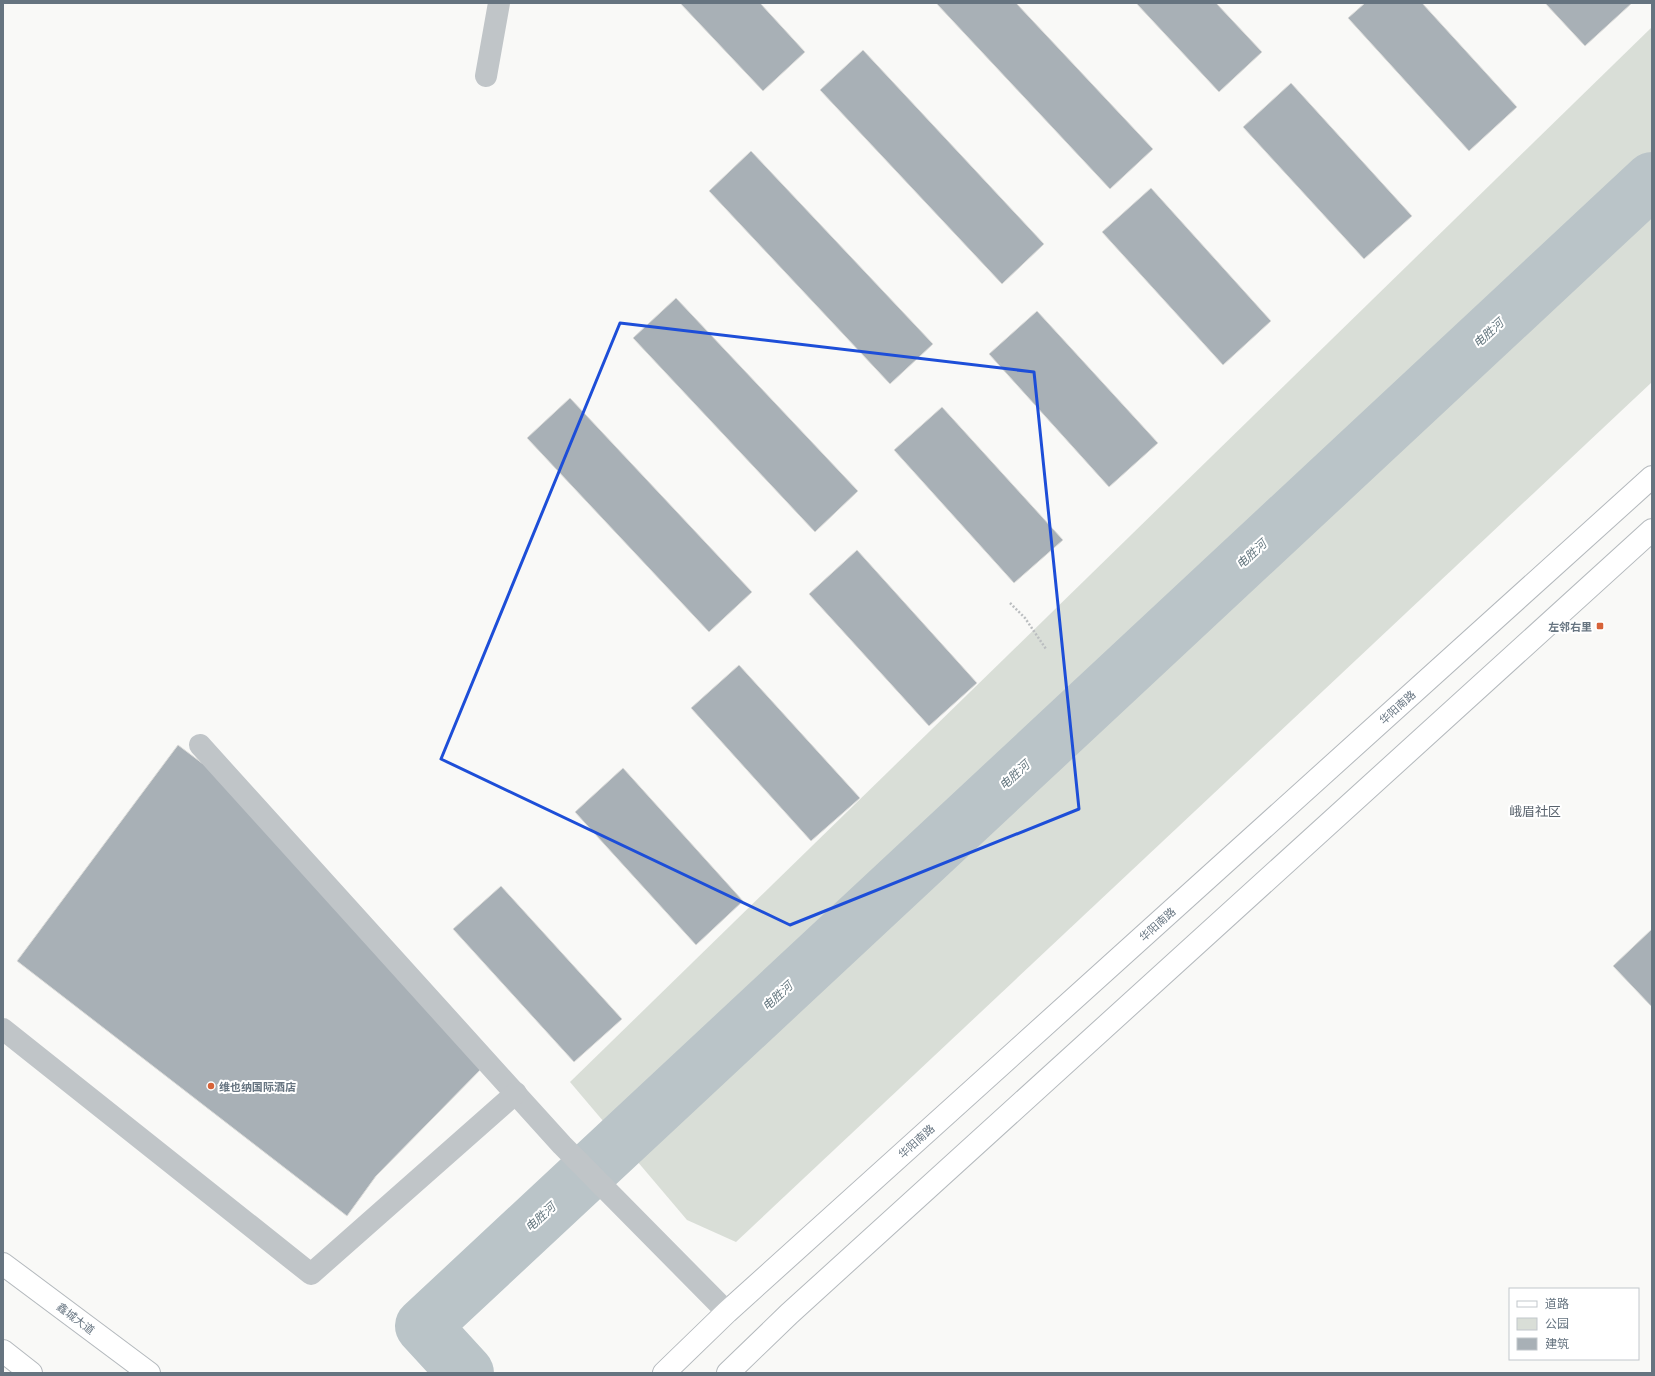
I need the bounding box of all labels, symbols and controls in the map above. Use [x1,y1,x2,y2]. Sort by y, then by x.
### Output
water label: 电胜河 [1470,314,1508,351]
water label: 电胜河 [1233,535,1271,572]
place label: 左邻右里 [1548,620,1592,633]
marker: 左邻右里 [1595,621,1605,631]
street label: 华阳南路 [1376,687,1418,727]
water label: 电胜河 [996,756,1034,793]
district label: 峨眉社区 [1509,803,1561,819]
street label: 华阳南路 [1136,904,1178,944]
water label: 电胜河 [759,977,797,1014]
place label: 维也纳国际酒店 [219,1080,296,1093]
marker: 维也纳国际酒店 [206,1081,216,1091]
street label: 华阳南路 [895,1121,937,1161]
water label: 电胜河 [522,1198,560,1235]
legend [1509,1288,1639,1360]
text: 道路 [1545,1296,1569,1311]
street label: 鑫城大道 [55,1300,97,1336]
text: 公园 [1545,1316,1569,1331]
text: 建筑 [1545,1336,1569,1351]

